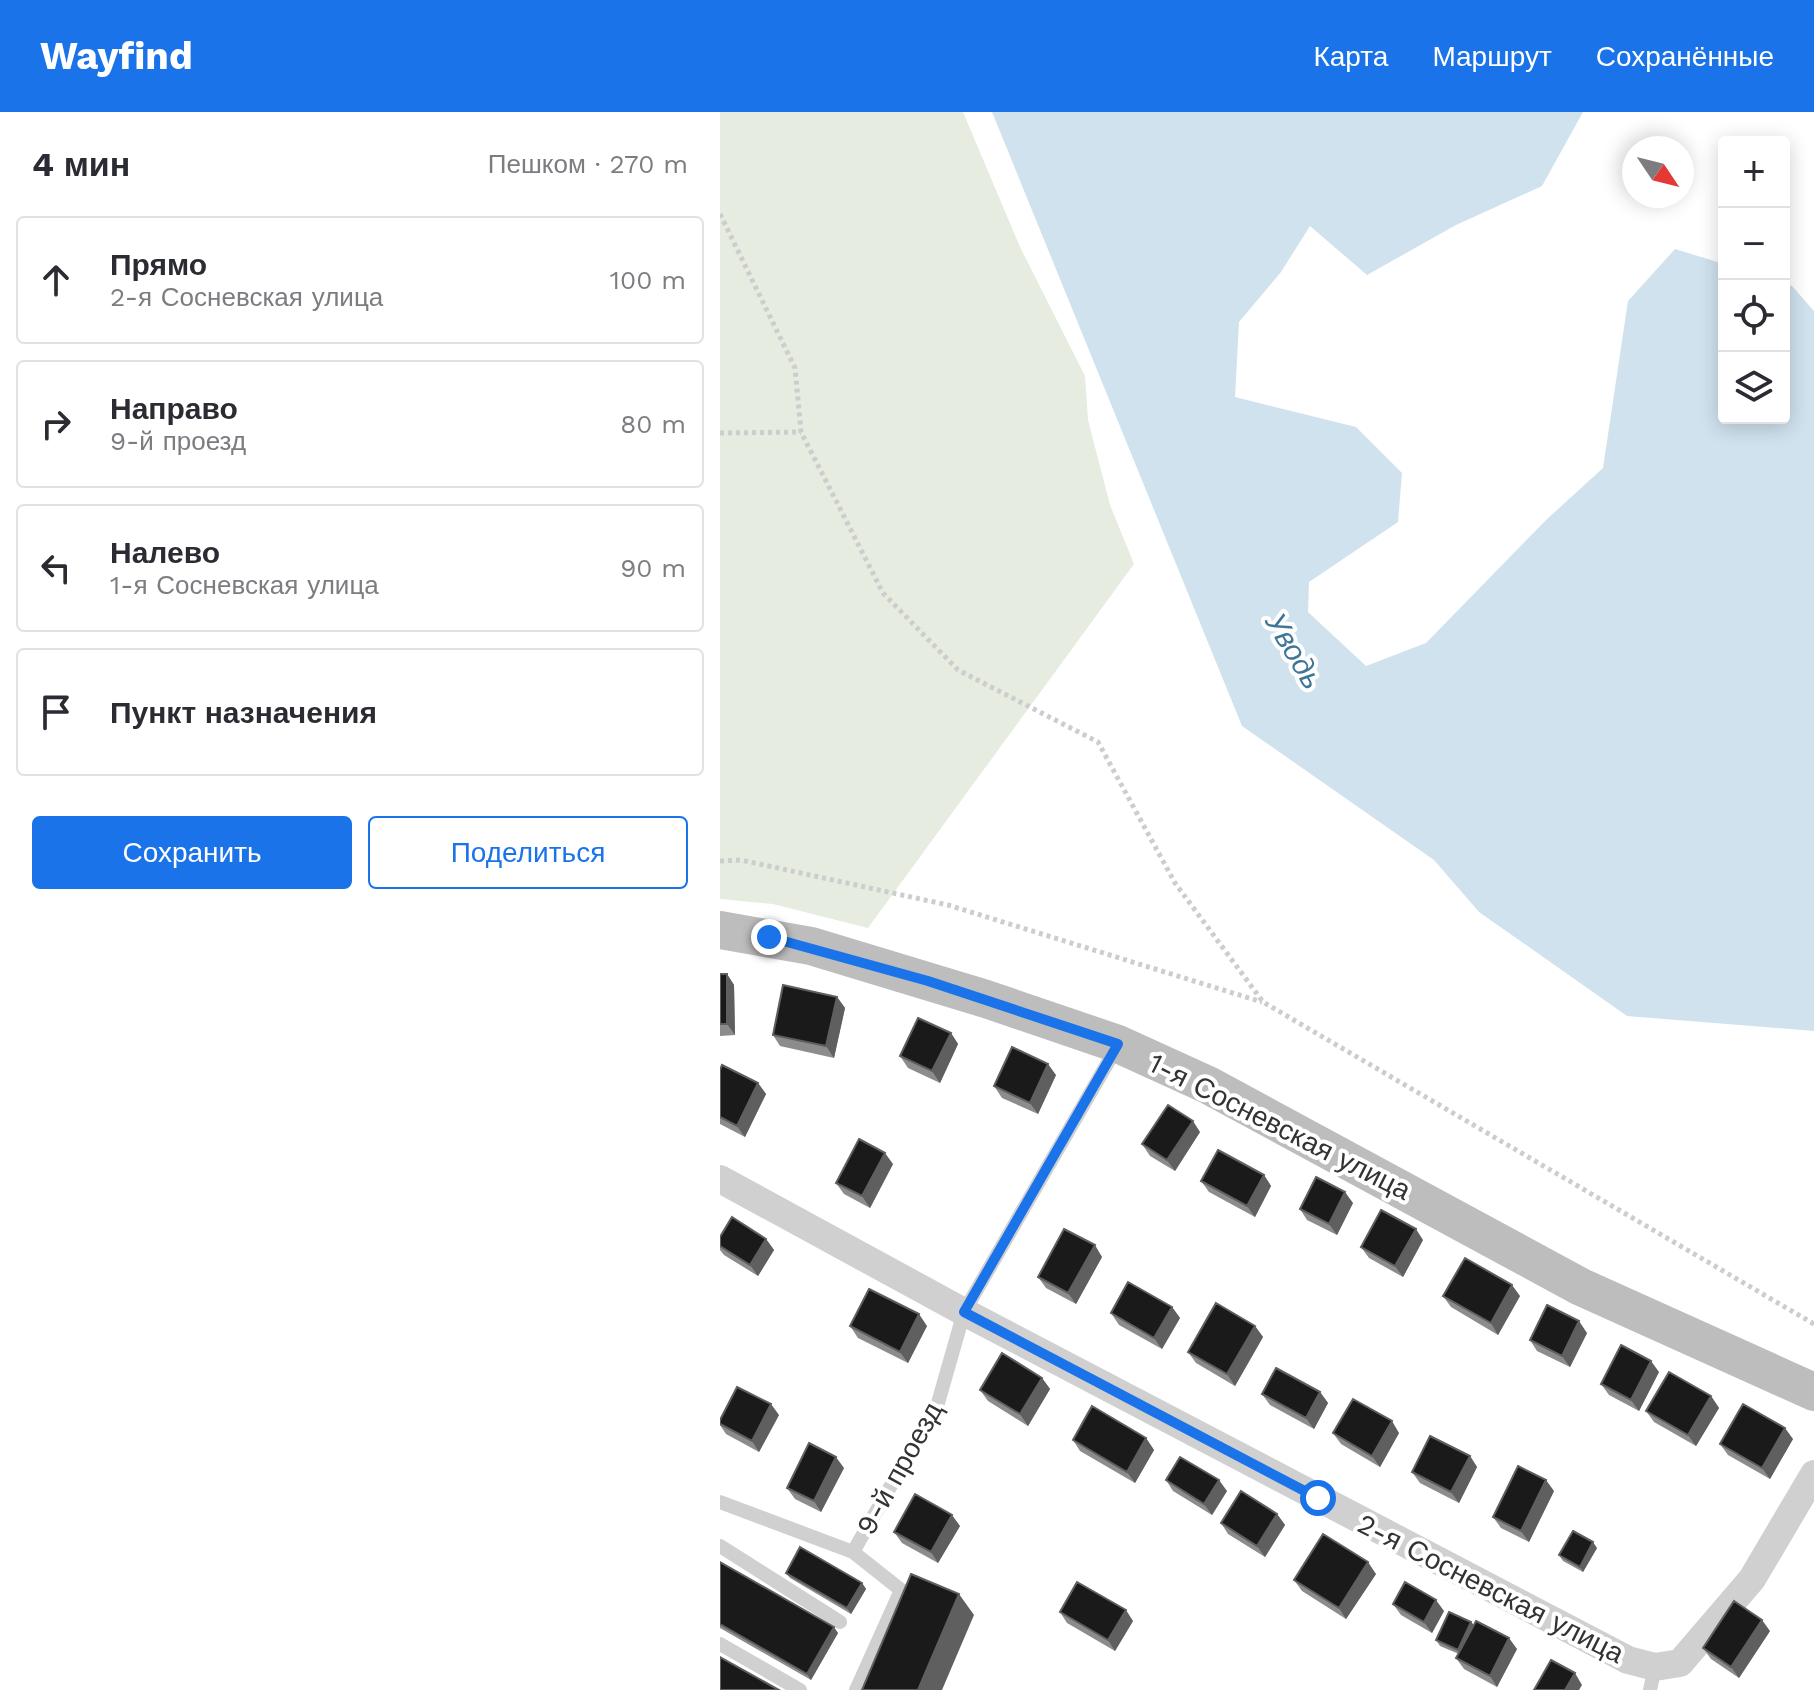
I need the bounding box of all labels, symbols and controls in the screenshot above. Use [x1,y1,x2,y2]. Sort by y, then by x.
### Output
text: Wayfind [40,34,193,78]
text: Карта [1313,40,1388,73]
text: Маршрут [1432,40,1552,73]
text: Сохранённые [1596,40,1774,73]
north arrow [1622,136,1694,208]
map controls [1718,136,1790,424]
button: + [1718,136,1790,208]
text: 4 мин [32,144,130,184]
text: Пешком · 270 m [488,149,688,179]
button: − [1718,208,1790,280]
text: Прямо [110,247,207,282]
icon: ahead [34,258,78,302]
text: 100 m [610,265,686,295]
button: locate [1718,280,1790,352]
text: 2-я Сосневская улица [110,282,383,312]
button: layers [1718,352,1790,424]
text: Направо [110,391,238,426]
icon: right [34,402,78,446]
text: 80 m [620,409,686,439]
text: 9-й проезд [110,426,246,456]
text: Налево [110,535,220,570]
icon: left [34,546,78,590]
text: 90 m [620,553,686,583]
text: 1-я Сосневская улица [110,570,379,600]
water label: Уводь [1258,605,1331,695]
icon: arrive [34,690,78,734]
text: Пункт назначения [110,695,377,730]
button: Сохранить [32,816,352,889]
button: Поделиться [368,816,688,889]
route end [751,919,787,955]
street label: 1-я Сосневская улица [1143,1046,1417,1207]
street label: 9-й проезд [849,1396,949,1540]
route start [1300,1480,1336,1516]
street label: 2-я Сосневская улица [1352,1507,1630,1670]

